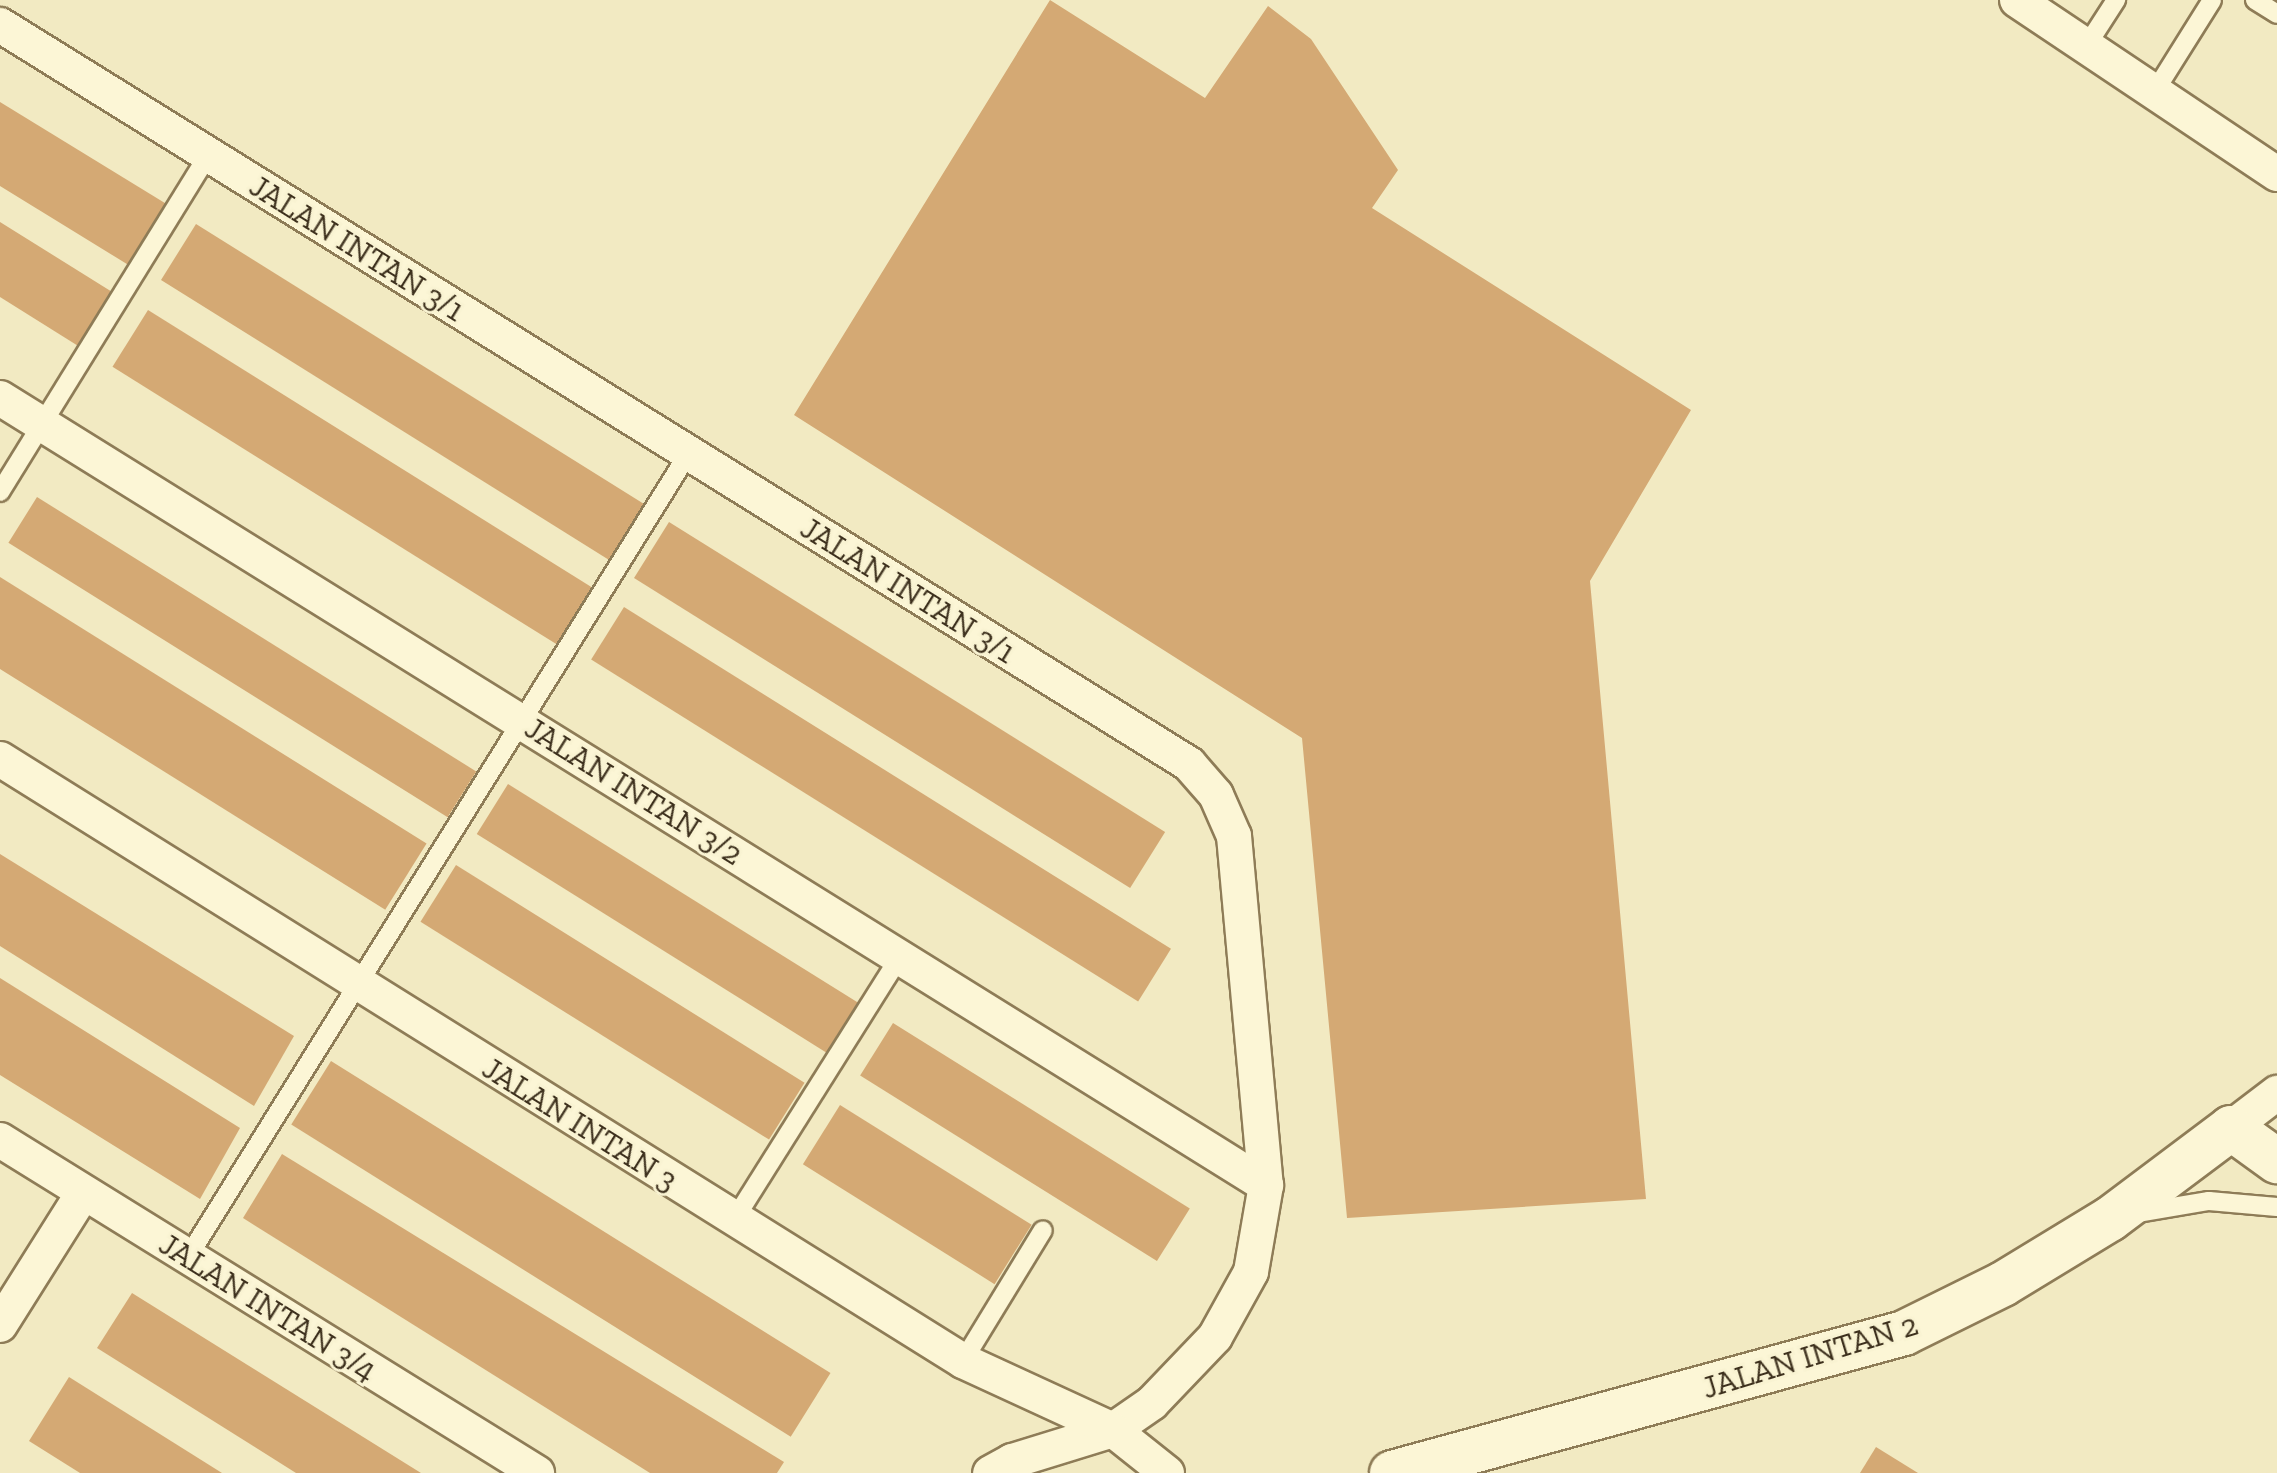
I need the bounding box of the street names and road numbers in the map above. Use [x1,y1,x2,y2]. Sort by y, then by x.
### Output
street label: JALAN INTAN 3/1 [243,167,471,329]
street label: JALAN INTAN 3/1 [794,509,1022,671]
street label: JALAN INTAN 3/2 [518,709,750,873]
street label: JALAN INTAN 3 [475,1049,685,1199]
street label: JALAN INTAN 3/4 [152,1225,384,1389]
street label: JALAN INTAN 2 [1698,1305,1922,1407]

